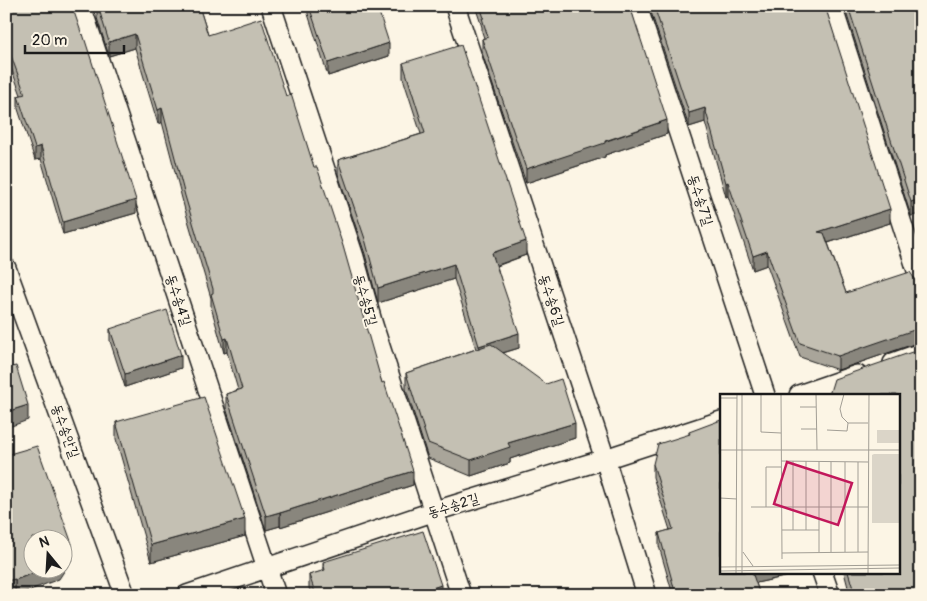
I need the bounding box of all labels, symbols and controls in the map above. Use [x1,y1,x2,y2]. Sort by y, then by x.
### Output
scale bar [25,22,124,54]
text: 20 m [32,31,67,50]
street label: 동수송7길 [684,173,717,228]
street label: 동수송4길 [162,272,195,329]
street label: 동수송5길 [350,272,381,328]
street label: 동수송6길 [535,272,568,329]
inset map [720,394,900,574]
street label: 동수송안길 [48,402,83,461]
street label: 동수송2길 [425,489,482,521]
north arrow [22,528,72,578]
text: N [37,533,51,552]

